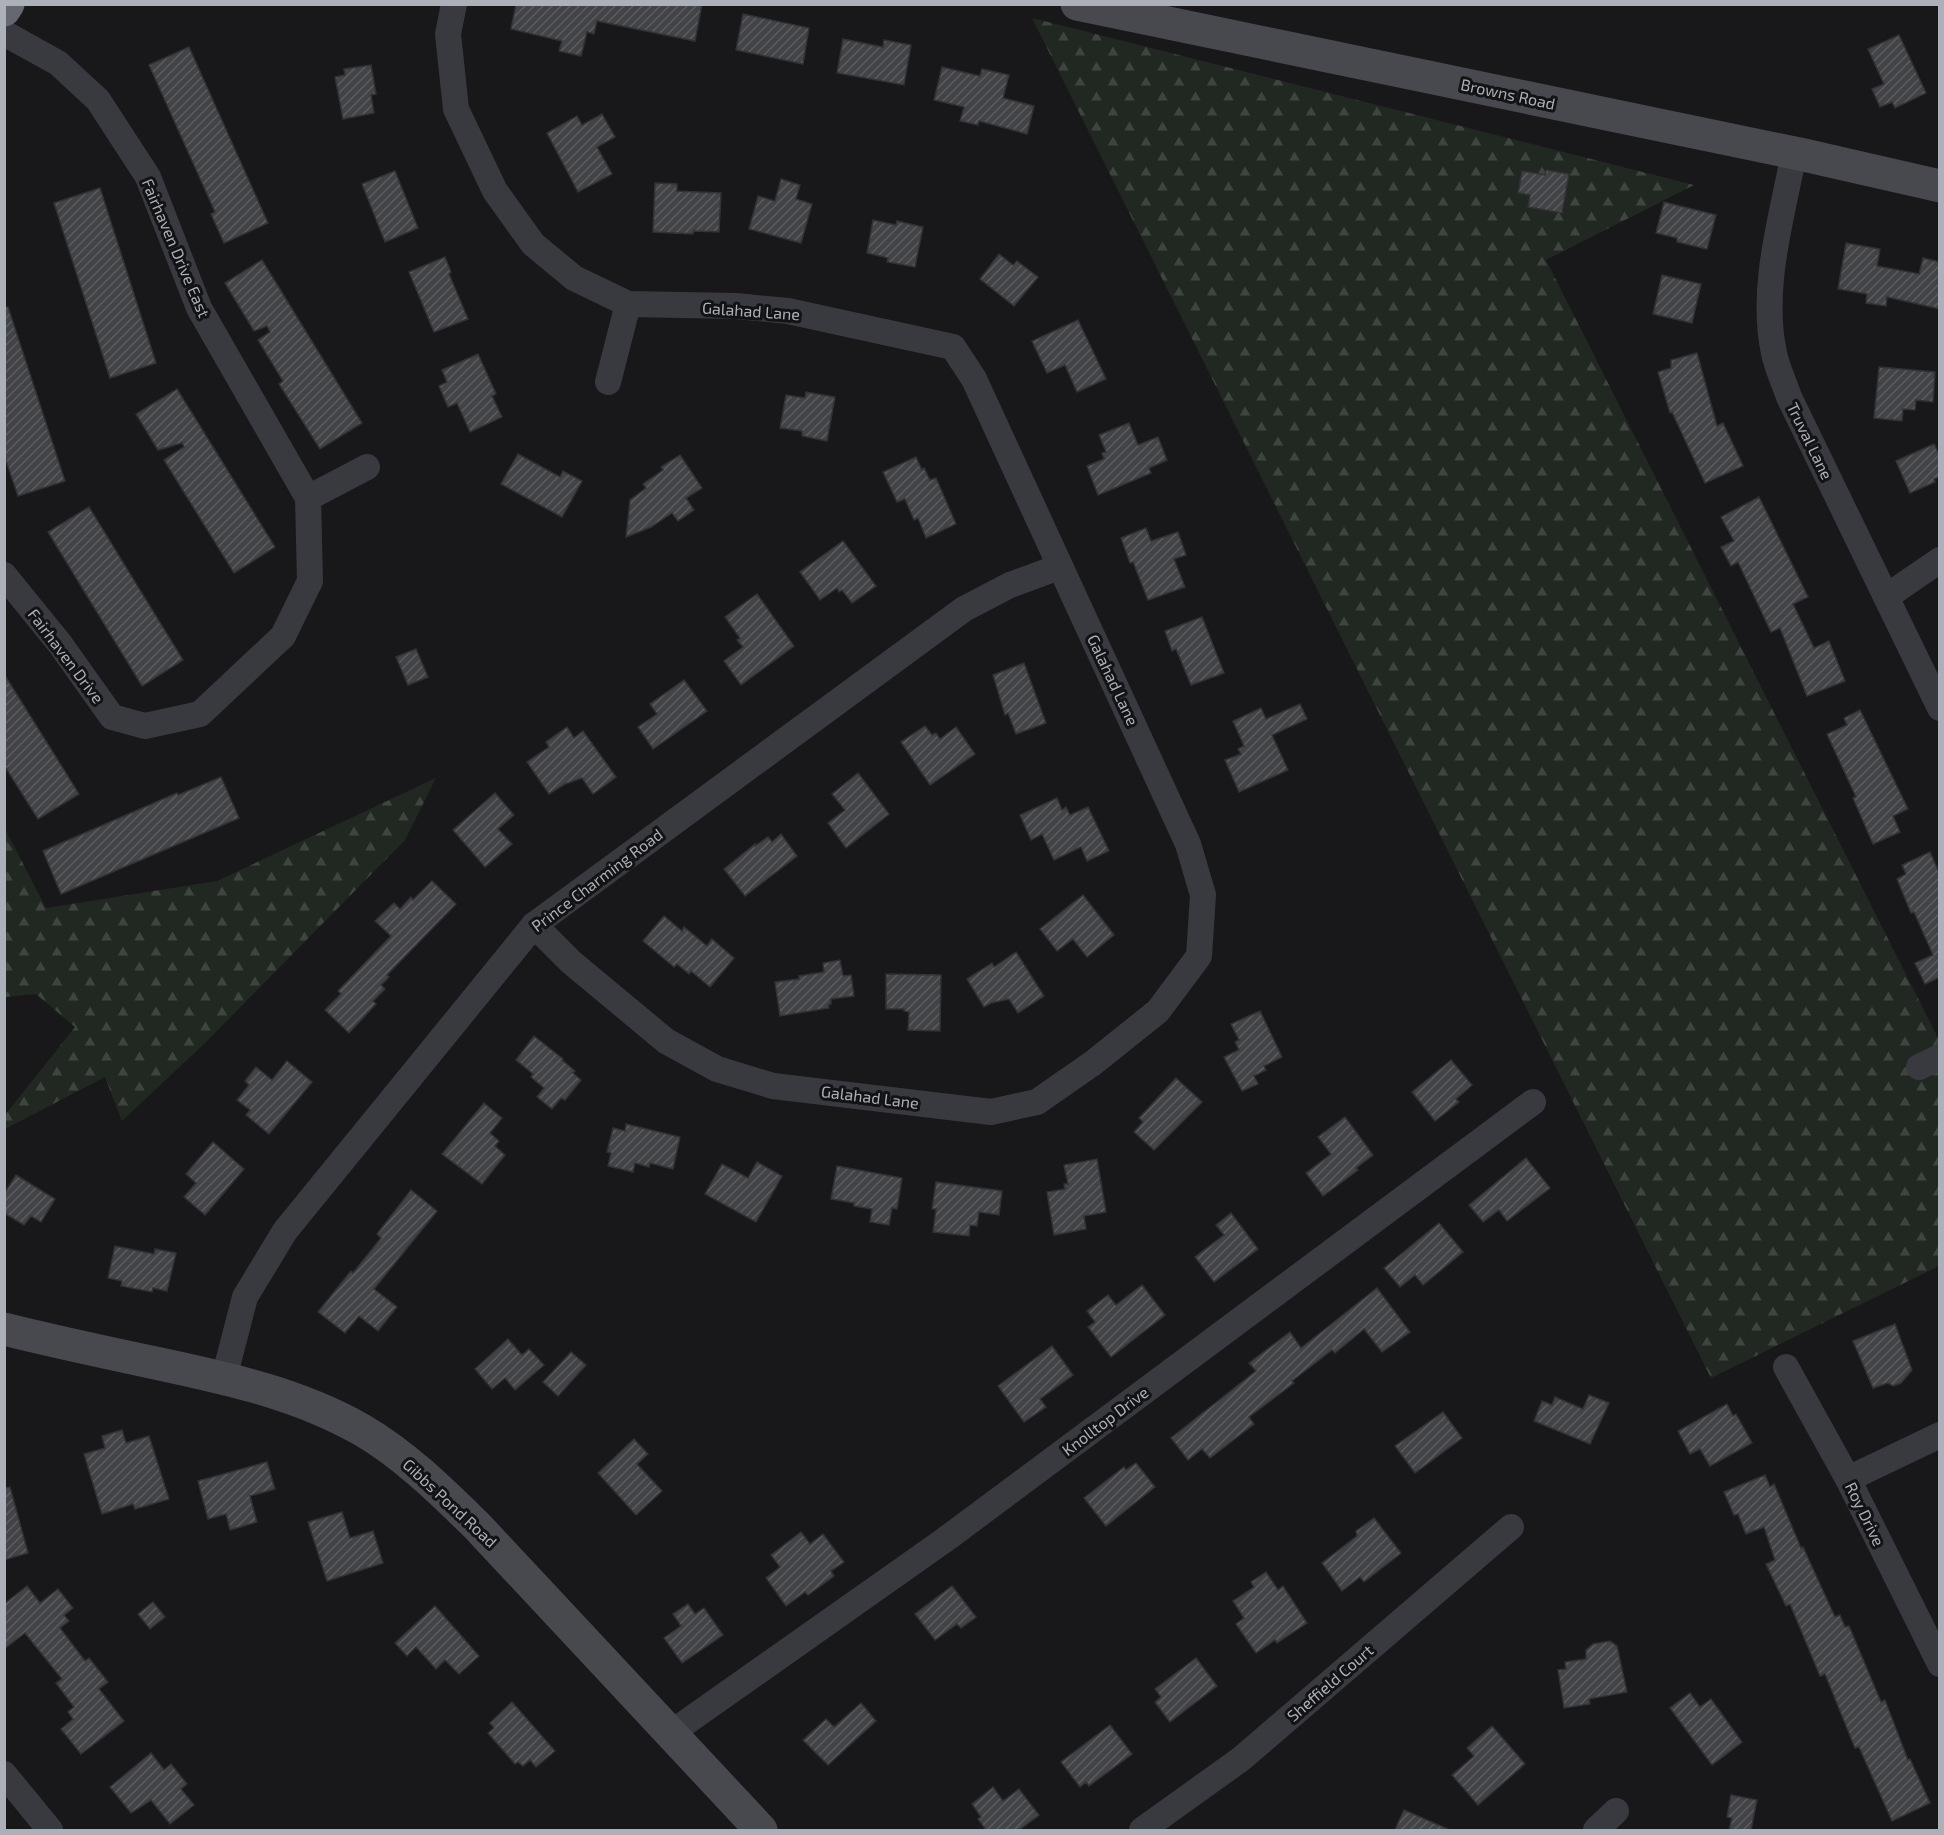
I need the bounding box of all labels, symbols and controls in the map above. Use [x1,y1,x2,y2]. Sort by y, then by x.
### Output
street label: Browns Road [1459,74,1557,113]
street label: Fairhaven Drive East [139,176,214,320]
street label: Galahad Lane [701,298,801,323]
street label: Truval Lane [1784,399,1837,482]
street label: Fairhaven Drive [25,605,108,707]
street label: Galahad Lane [1084,631,1143,728]
street label: Prince Charming Road [527,824,666,935]
street label: Galahad Lane [820,1081,920,1112]
street label: Knolltop Drive [1058,1382,1152,1459]
street label: Gibbs Pond Road [400,1454,501,1551]
street label: Roy Drive [1842,1479,1889,1549]
street label: Sheffield Court [1283,1640,1377,1725]

